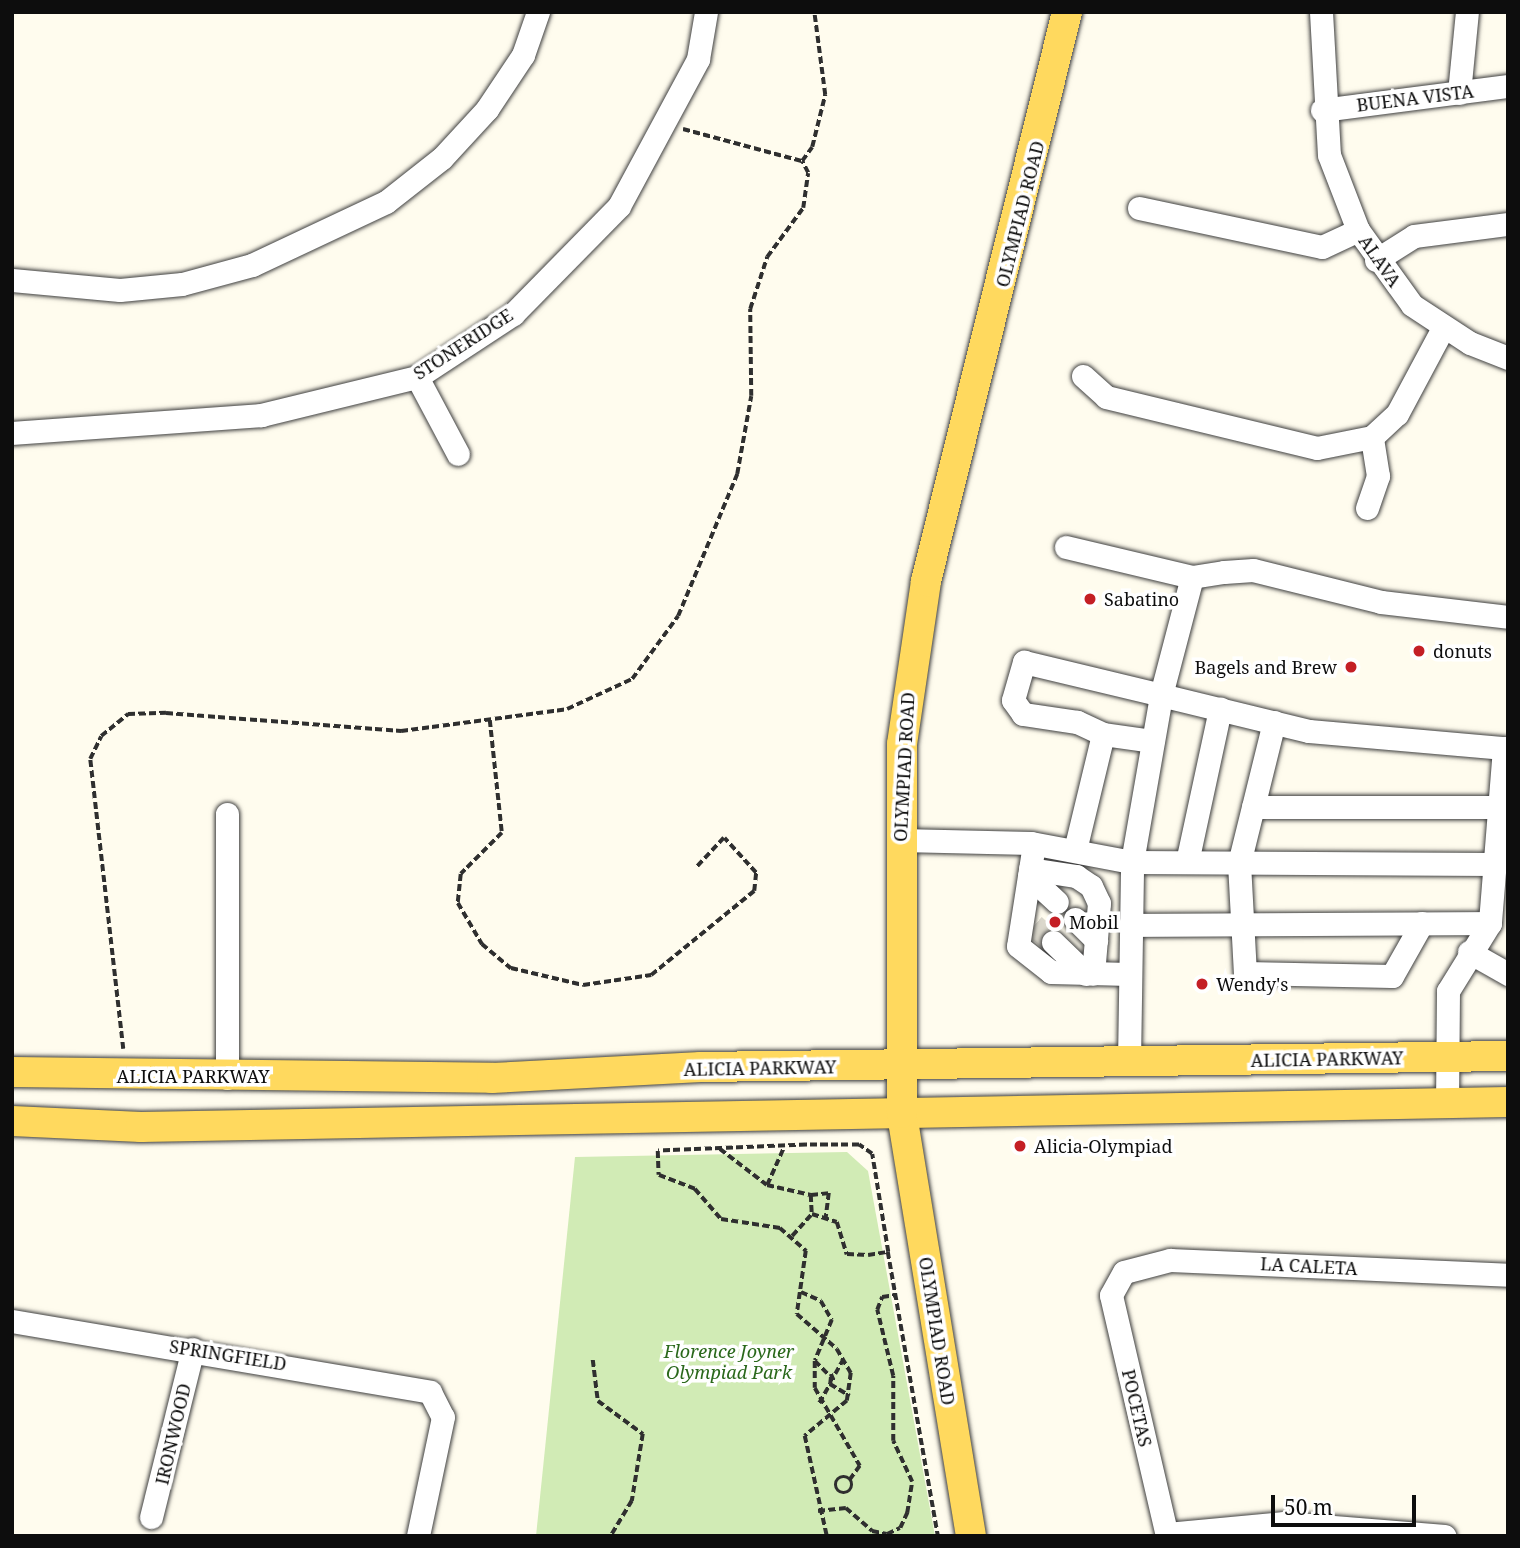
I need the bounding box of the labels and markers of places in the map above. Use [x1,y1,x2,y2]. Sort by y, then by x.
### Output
place label: Sabatino [1104,588,1179,610]
marker: Sabatino [1082,591,1098,607]
place label: donuts [1433,640,1492,662]
marker: donuts [1411,643,1427,659]
place label: Bagels and Brew [1195,656,1337,678]
marker: Bagels and Brew [1343,659,1359,675]
place label: Mobil [1069,911,1119,933]
marker: Mobil [1047,914,1063,930]
place label: Wendy's [1216,973,1288,995]
marker: Wendy's [1194,976,1210,992]
place label: Alicia-Olympiad [1034,1135,1172,1157]
marker: Alicia-Olympiad [1012,1138,1028,1154]

